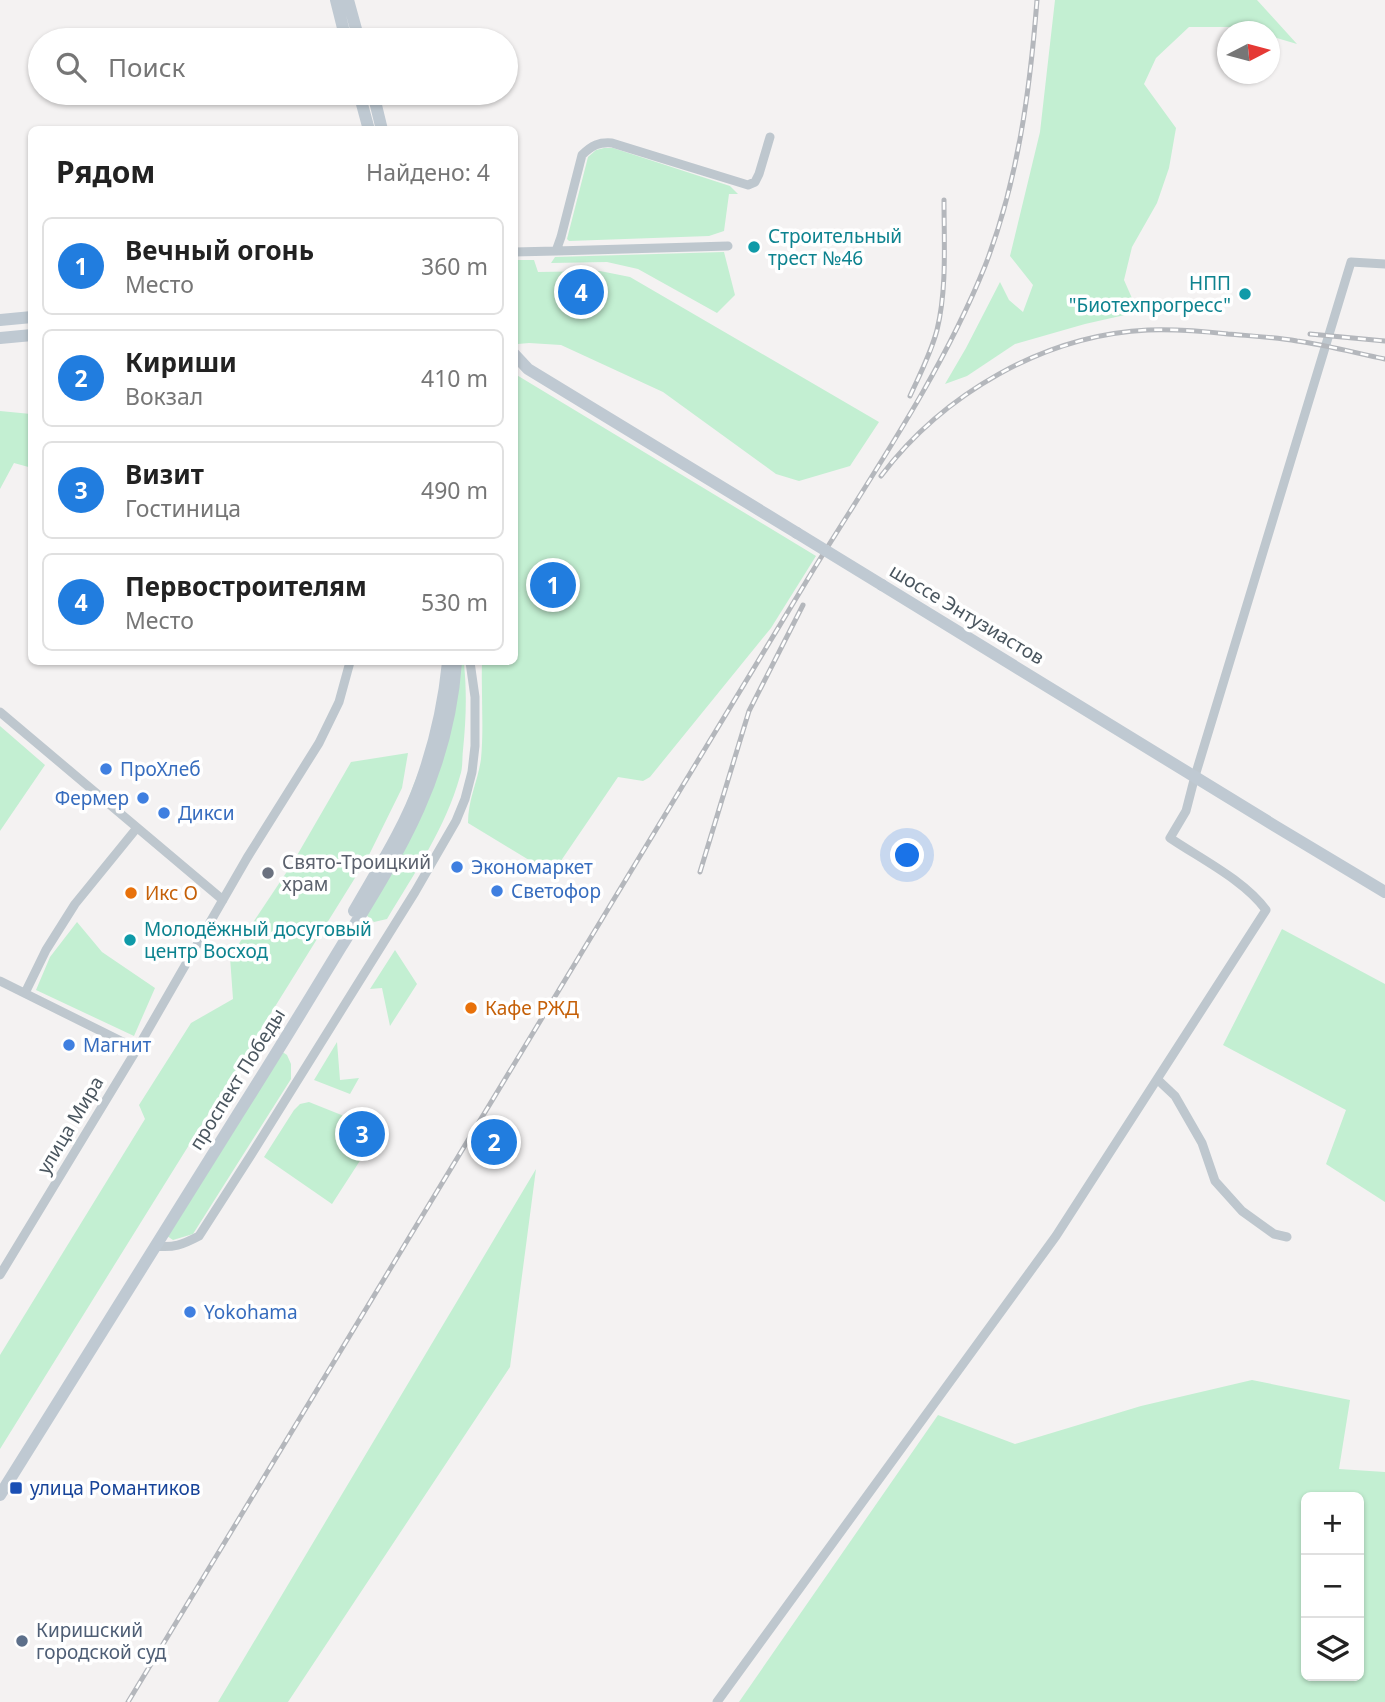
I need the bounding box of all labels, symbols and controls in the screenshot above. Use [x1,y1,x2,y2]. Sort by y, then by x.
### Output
north arrow [1217,21,1280,84]
search box [28,28,518,105]
icon: search [52,48,90,86]
text: Поиск [108,49,185,85]
text: Рядом [56,151,155,192]
text: Найдено: 4 [366,156,490,188]
place label: Строительный трест №46 [768,223,902,271]
text: Вечный огонь [125,232,314,268]
marker: Строительный трест №46 [746,239,762,255]
text: 1 [74,250,88,282]
text: 360 m [421,250,488,282]
pin: 4 [558,266,604,318]
text: Место [125,268,194,300]
place label: НПП "Биотехпрогресс" [1069,270,1231,318]
marker: НПП "Биотехпрогресс" [1237,286,1253,302]
text: Кириши [125,344,237,380]
text: 2 [74,362,88,394]
text: 410 m [421,362,488,394]
text: Вокзал [125,380,203,412]
text: Визит [125,456,204,492]
text: 3 [74,474,88,506]
text: 490 m [421,474,488,506]
text: Гостиница [125,492,241,524]
street label: шоссе Энтузиастов [885,557,1049,671]
pin: 1 [530,559,576,611]
text: Первостроителям [125,568,367,604]
text: 4 [74,586,88,618]
text: 530 m [421,586,488,618]
text: Место [125,604,194,636]
place label: ПроХлеб [120,756,201,782]
marker: ПроХлеб [98,761,114,777]
place label: Фермер [55,785,129,811]
marker: Фермер [135,790,151,806]
place label: Дикси [178,800,235,826]
marker: Дикси [156,805,172,821]
your location [890,838,924,872]
place label: Свято-Троицкий храм [282,849,431,897]
place label: Экономаркет [471,854,593,880]
marker: Экономаркет [449,859,465,875]
marker: Свято-Троицкий храм [260,865,276,881]
place label: Светофор [511,878,601,904]
place label: Икс О [145,880,198,906]
marker: Светофор [489,883,505,899]
marker: Икс О [123,885,139,901]
place label: Молодёжный досуговый центр Восход [144,916,372,964]
marker: Молодёжный досуговый центр Восход [122,932,138,948]
place label: Кафе РЖД [485,995,579,1021]
marker: Кафе РЖД [463,1000,479,1016]
street label: проспект Победы [183,1003,291,1155]
place label: Магнит [83,1032,152,1058]
marker: Магнит [61,1037,77,1053]
street label: улица Мира [31,1071,109,1179]
pin: 3 [339,1108,385,1160]
pin: 2 [471,1116,517,1168]
place label: Yokohama [204,1299,298,1325]
marker: Yokohama [182,1304,198,1320]
place label: улица Романтиков [30,1475,201,1501]
marker: улица Романтиков [8,1480,24,1496]
map controls [1301,1492,1364,1681]
button: + [1301,1492,1364,1555]
button: − [1301,1555,1364,1618]
place label: Киришский городской суд [36,1617,167,1665]
button: layers [1301,1618,1364,1681]
marker: Киришский городской суд [14,1633,30,1649]

